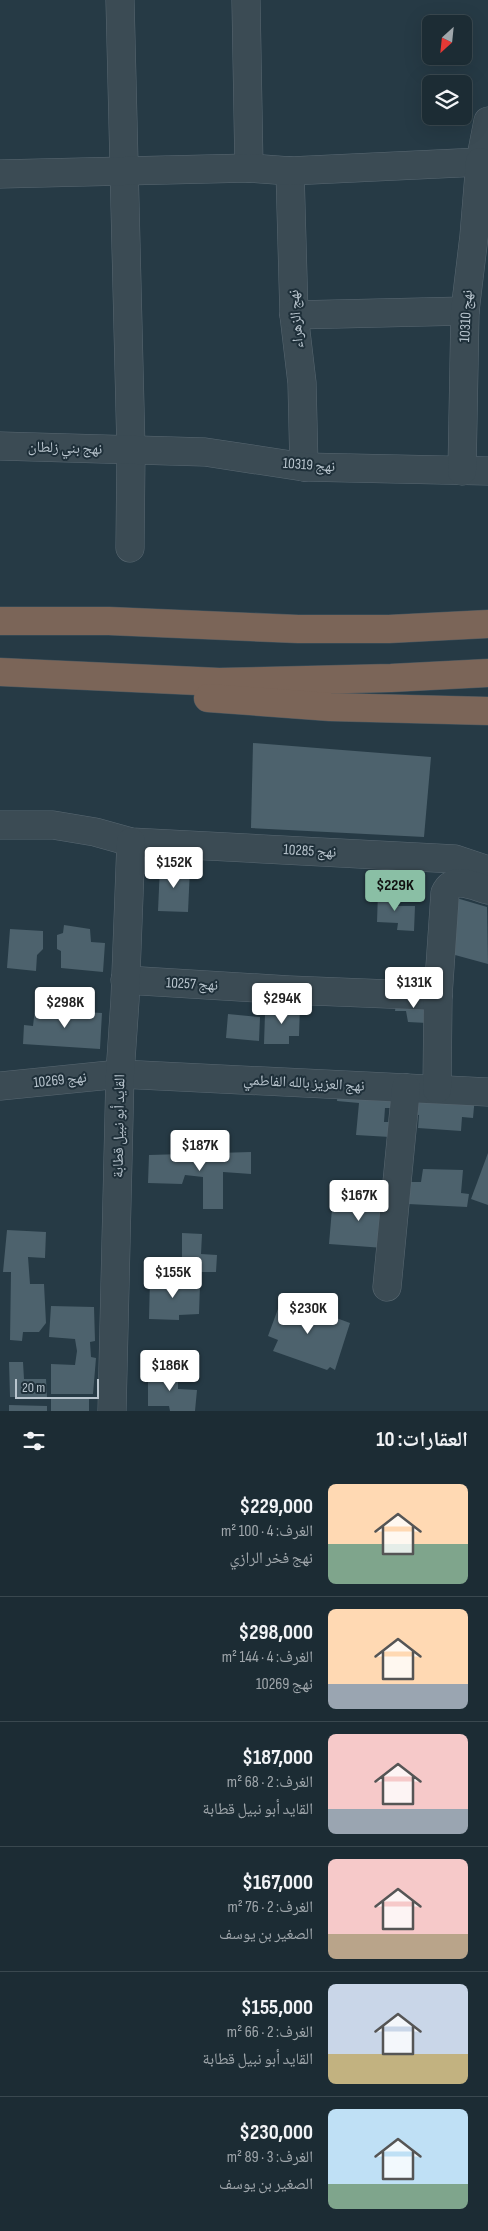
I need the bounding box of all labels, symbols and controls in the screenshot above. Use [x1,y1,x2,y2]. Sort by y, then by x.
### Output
north arrow [422,15,472,65]
map controls [422,15,472,125]
button: layers [422,75,472,125]
street label: نهج الزهراء [284,289,308,349]
street label: نهج 10310 [455,289,477,343]
street label: نهج بني زلطان [27,437,103,461]
street label: نهج 10319 [282,454,336,476]
street label: نهج 10285 [283,840,337,862]
pin: $152K [139,846,209,889]
text: $152K [156,853,192,872]
pin: $229K [360,870,430,912]
text: $229K [376,876,414,895]
pin: $131K [379,966,449,1009]
street label: نهج 10257 [165,973,219,995]
text: $131K [396,973,432,992]
pin: $294K [247,982,317,1025]
pin: $298K [30,986,100,1029]
text: $294K [263,989,301,1008]
text: $298K [46,993,84,1012]
street label: نهج 10269 [32,1068,88,1092]
street label: نهج العزيز بالله الفاطمي [243,1070,365,1097]
street label: القايد أبو نبيل قطابة [109,1074,129,1178]
pin: $187K [165,1130,235,1172]
text: $187K [182,1136,218,1155]
pin: $167K [324,1180,394,1222]
text: $167K [341,1186,377,1205]
pin: $155K [138,1256,208,1299]
text: $155K [155,1263,191,1282]
pin: $230K [273,1292,343,1335]
text: $230K [289,1299,327,1318]
pin: $186K [135,1350,205,1392]
text: $186K [151,1356,189,1375]
scale bar [15,1376,99,1399]
text: 20 m [22,1379,45,1396]
icon: filters [20,1427,48,1455]
text: العقارات: 10 [376,1427,468,1452]
text: $229,000 [240,1494,313,1519]
icon: home [368,1504,428,1564]
text: الغرف: 4 · 100 m² [221,1522,313,1541]
text: نهج فخر الرازي [229,1549,313,1568]
text: $298,000 [239,1620,313,1645]
icon: home [368,1629,428,1689]
text: الغرف: 4 · 144 m² [222,1648,313,1667]
text: نهج 10269 [256,1675,313,1694]
text: $187,000 [242,1745,313,1770]
icon: home [368,1754,428,1814]
text: الغرف: 2 · 68 m² [227,1773,313,1792]
text: القايد أبو نبيل قطابة [202,1800,313,1819]
text: $167,000 [242,1870,313,1895]
icon: home [368,1879,428,1939]
text: الغرف: 2 · 76 m² [227,1898,313,1917]
text: الصغير بن يوسف [219,1925,313,1944]
text: $155,000 [241,1995,313,2020]
icon: home [368,2004,428,2064]
text: الغرف: 2 · 66 m² [227,2023,313,2042]
text: القايد أبو نبيل قطابة [202,2050,313,2069]
text: $230,000 [239,2120,313,2145]
icon: home [368,2129,428,2189]
text: الغرف: 3 · 89 m² [227,2148,313,2167]
text: الصغير بن يوسف [219,2175,313,2194]

